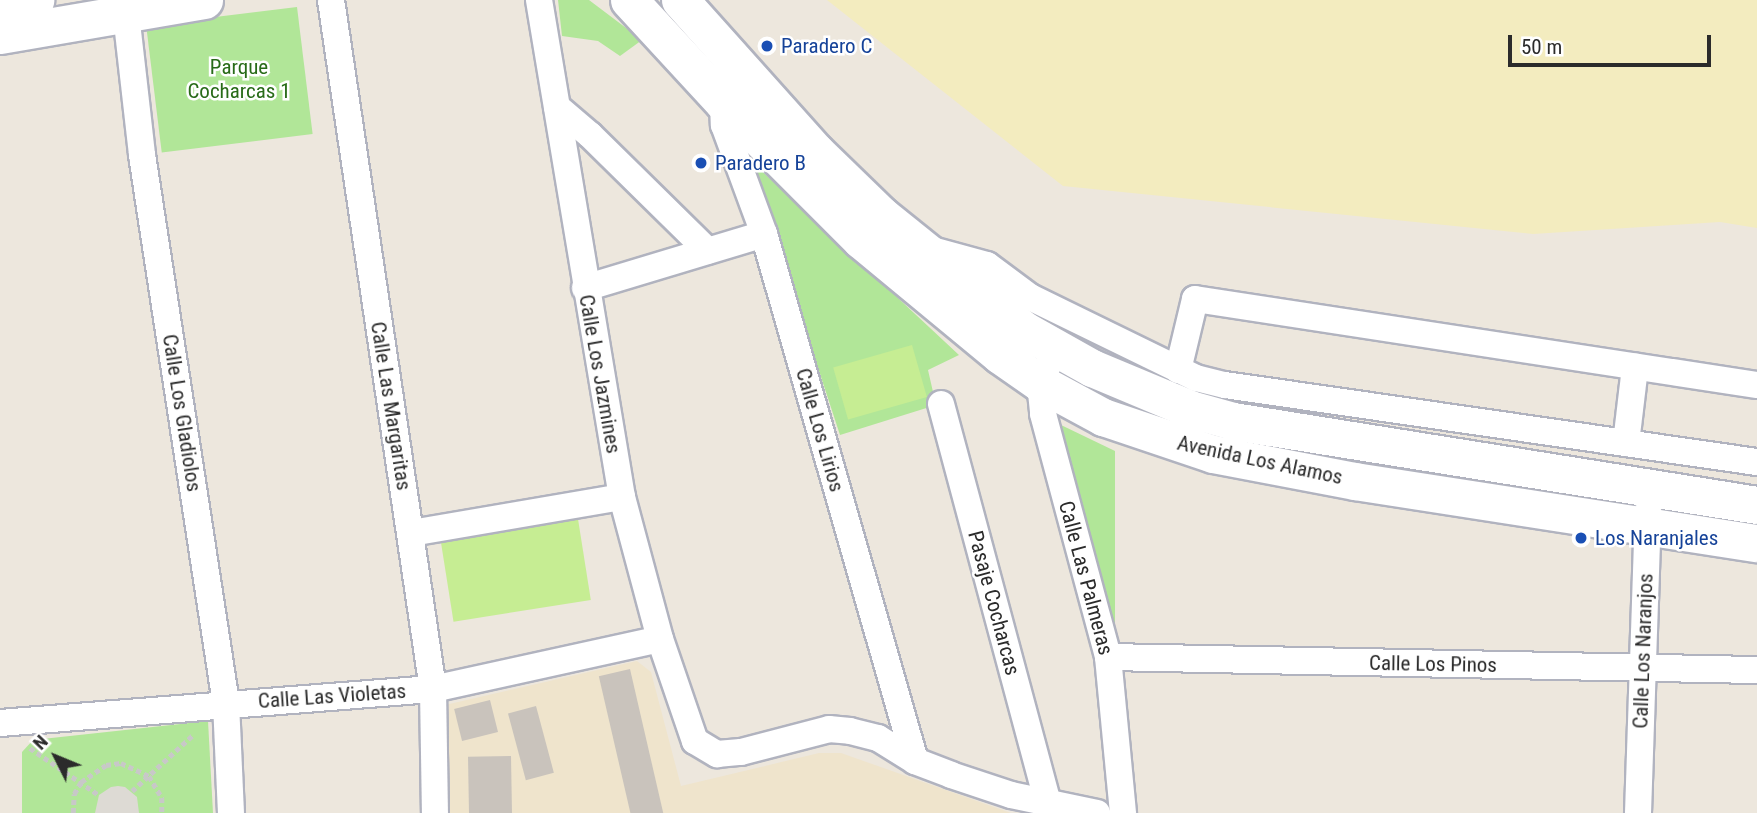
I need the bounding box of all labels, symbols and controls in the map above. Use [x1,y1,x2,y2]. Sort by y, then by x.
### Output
scale bar [1512,21,1715,65]
place label: Paradero C [781,33,872,59]
text: 50 m [1521,35,1562,59]
marker: Paradero C [759,38,775,54]
park label: Parque Cocharcas 1 [187,54,291,104]
place label: Paradero B [715,150,806,176]
marker: Paradero B [693,155,709,171]
street label: Calle Los Jazmines [574,293,626,455]
street label: Calle Las Margaritas [365,320,417,492]
street label: Calle Los Gladiolos [157,332,207,494]
street label: Calle Los Lirios [790,365,850,495]
street label: Avenida Los Alamos [1175,430,1345,490]
street label: Calle Las Palmeras [1053,498,1119,658]
place label: Los Naranjales [1595,525,1718,551]
street label: Pasaje Cocharcas [963,528,1025,678]
marker: Los Naranjales [1573,530,1589,546]
street label: Calle Los Naranjos [1628,573,1658,729]
street label: Calle Los Pinos [1369,650,1497,678]
street label: Calle Las Violetas [257,678,407,714]
north arrow [21,722,91,792]
text: N [28,730,53,754]

